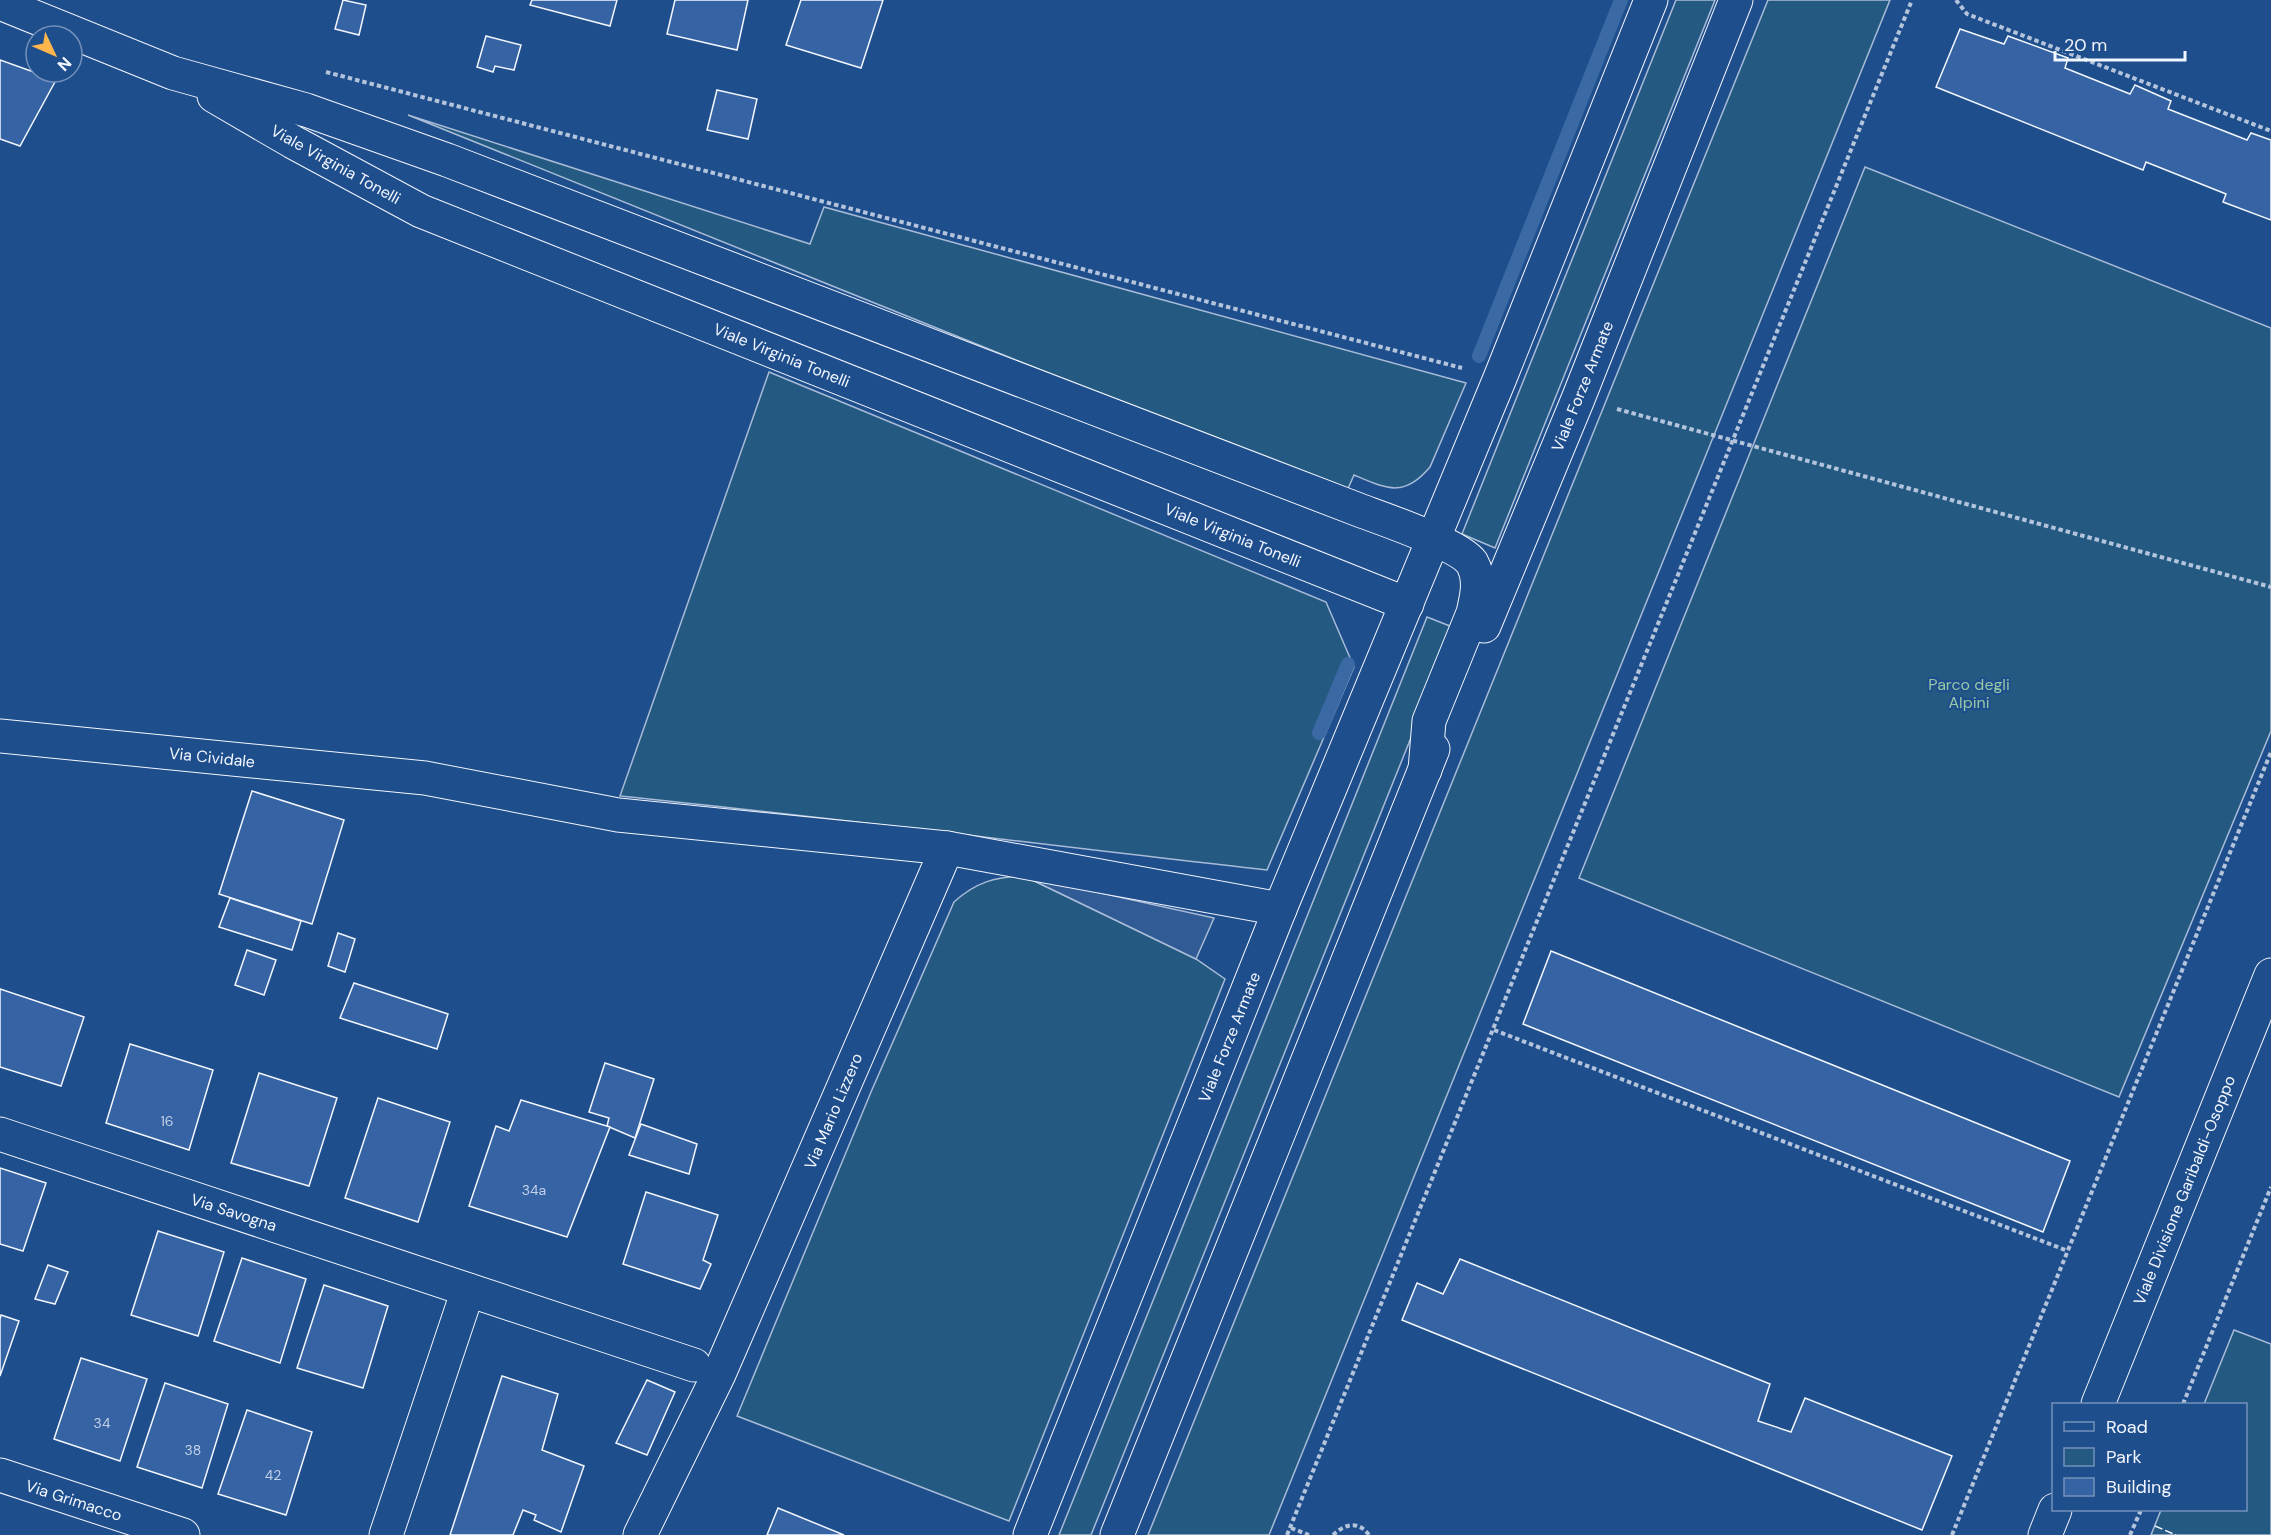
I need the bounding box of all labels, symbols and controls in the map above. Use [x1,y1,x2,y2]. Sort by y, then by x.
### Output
north arrow [24,24,84,84]
scale bar [2055,24,2186,62]
text: 20 m [2064,33,2107,57]
text: N [53,53,76,76]
street label: Viale Virginia Tonelli [267,120,404,209]
street label: Viale Virginia Tonelli [710,318,853,392]
street label: Viale Forze Armate [1547,318,1618,455]
street label: Viale Virginia Tonelli [1161,498,1304,572]
park label: Parco degli Alpini [1928,674,2010,713]
street label: Via Cividale [168,743,256,772]
street label: Viale Forze Armate [1194,969,1265,1106]
street label: Via Mario Lizzero [800,1050,867,1173]
street label: Viale Divisione Garibaldi-Osoppo [2129,1072,2240,1308]
house number: 16 [160,1112,174,1130]
house number: 34a [522,1181,546,1199]
street label: Via Savogna [188,1189,280,1236]
legend [2052,1403,2247,1511]
house number: 34 [94,1414,111,1432]
text: Road [2106,1415,2148,1439]
house number: 38 [185,1441,201,1459]
text: Park [2106,1445,2142,1469]
house number: 42 [265,1466,281,1484]
street label: Via Grimacco [23,1475,125,1526]
text: Building [2106,1475,2171,1499]

